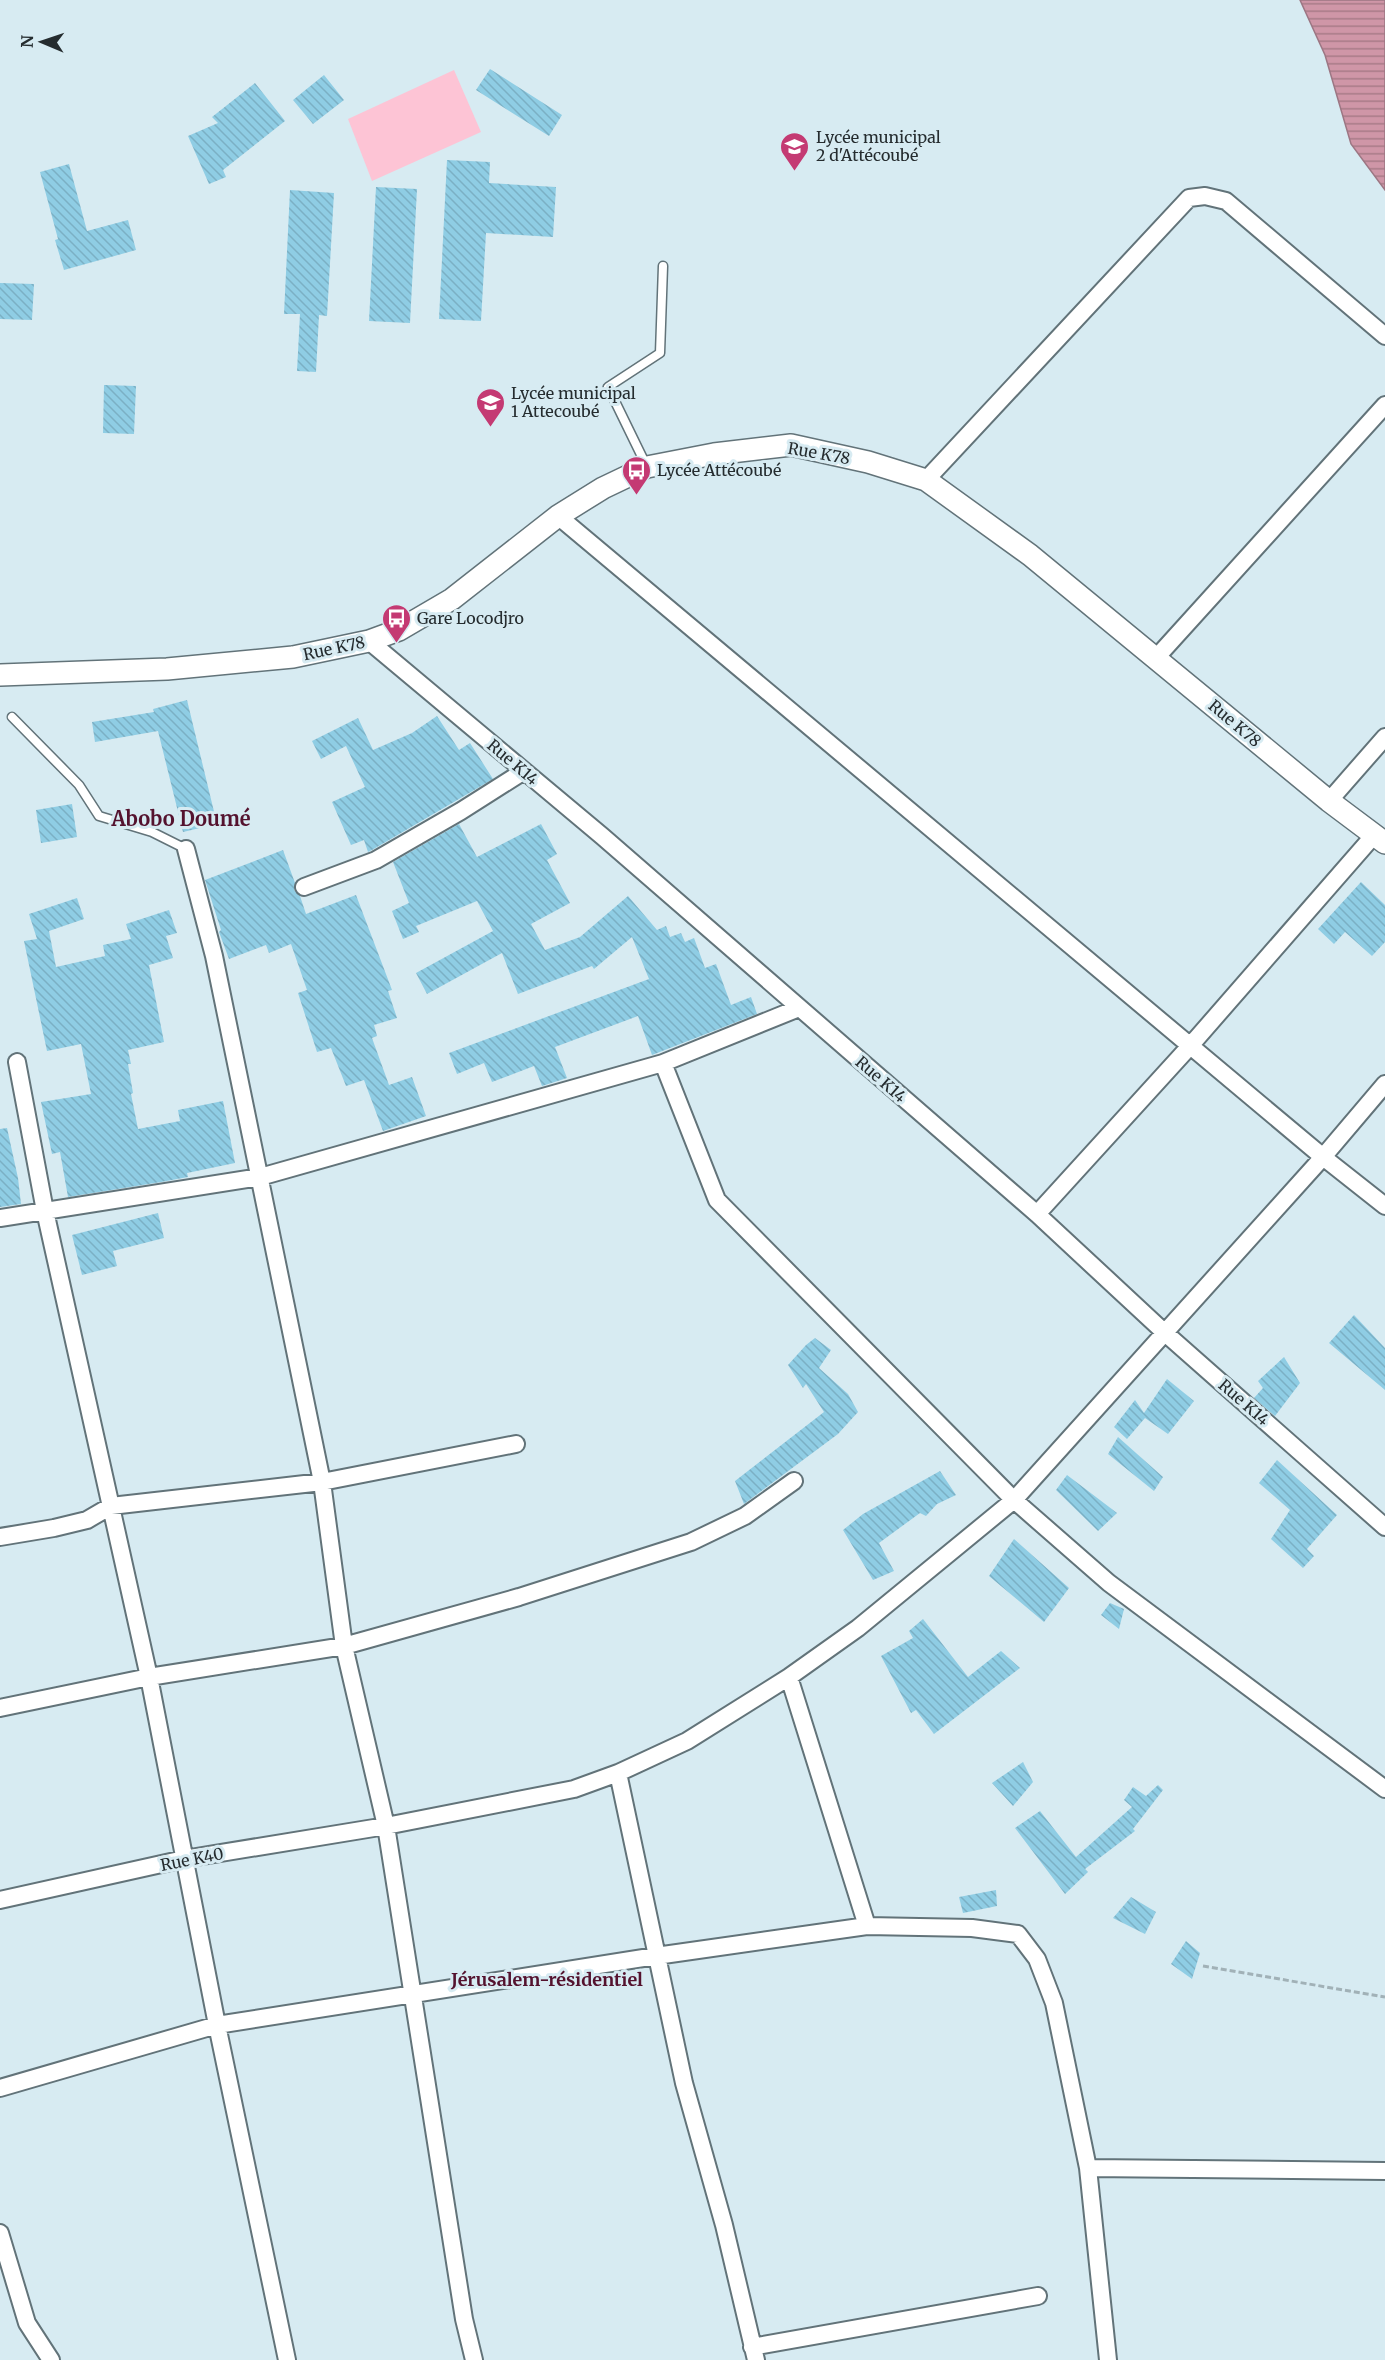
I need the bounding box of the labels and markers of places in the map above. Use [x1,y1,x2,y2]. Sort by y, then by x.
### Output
place label: Lycée municipal 2 d'Attécoubé [816,127,941,165]
school or university icon: Lycée municipal 2 d'Attécoubé [779,130,811,172]
place label: Lycée municipal 1 Attecoubé [511,383,636,421]
school or university icon: Lycée municipal 1 Attecoubé [474,386,506,428]
bus stop icon: Lycée Attécoubé [620,454,652,496]
place label: Lycée Attécoubé [657,460,781,480]
bus stop icon: Gare Locodjro [380,602,412,644]
place label: Gare Locodjro [417,608,524,628]

